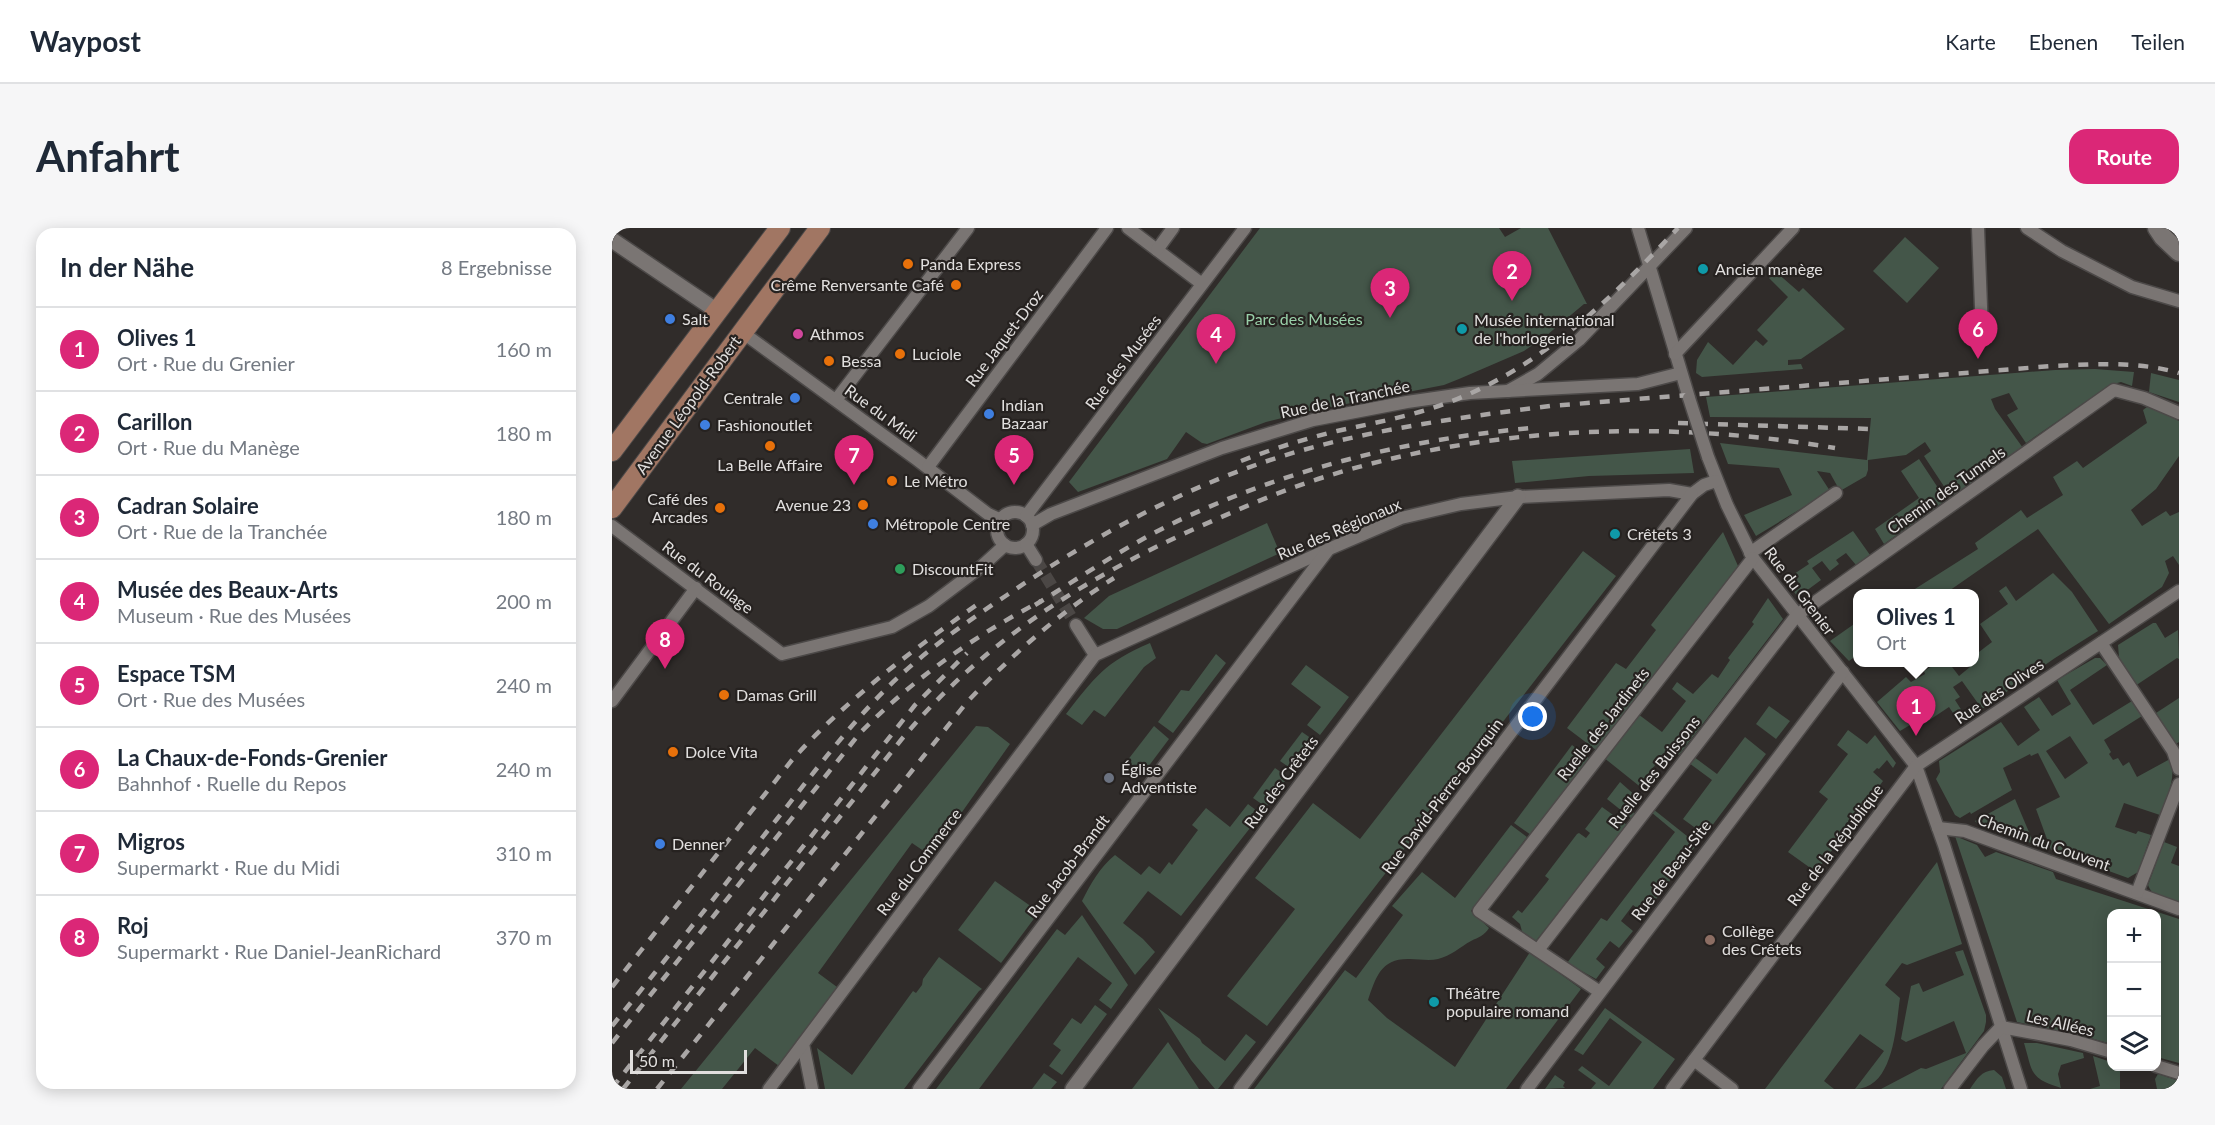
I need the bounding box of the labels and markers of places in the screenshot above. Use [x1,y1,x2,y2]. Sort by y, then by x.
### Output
pin: 2 [1492,251,1532,301]
place label: Panda Express [920,254,1021,273]
marker: Panda Express [901,257,915,271]
place label: Ancien manège [1715,259,1823,278]
marker: Ancien manège [1696,262,1710,276]
pin: 3 [1370,268,1410,318]
place label: Crême Renversante Café [770,275,944,294]
marker: Crême Renversante Café [949,278,963,292]
place label: Salt [682,309,708,328]
place label: Musée international de l'horlogerie [1474,310,1615,347]
pin: 6 [1958,310,1998,359]
marker: Salt [663,312,677,326]
pin: 4 [1196,314,1236,364]
marker: Musée international de l'horlogerie [1455,322,1469,336]
place label: Athmos [810,324,864,343]
marker: Athmos [791,327,805,341]
place label: Luciole [912,344,961,363]
marker: Luciole [893,347,907,361]
place label: Bessa [841,351,881,370]
marker: Bessa [822,354,836,368]
place label: Centrale [724,388,783,407]
marker: Centrale [788,391,802,405]
place label: Indian Bazaar [1001,395,1048,432]
marker: Indian Bazaar [982,407,996,421]
place label: Fashionoutlet [717,415,812,434]
marker: Fashionoutlet [698,418,712,432]
pin: 7 [834,436,874,485]
pin: 5 [994,436,1034,485]
marker: La Belle Affaire [763,439,777,453]
place label: La Belle Affaire [717,455,823,474]
place label: Le Métro [904,471,967,490]
marker: Le Métro [885,474,899,488]
place label: Café des Arcades [647,489,708,526]
place label: Avenue 23 [775,495,851,514]
marker: Avenue 23 [856,498,870,512]
marker: Café des Arcades [713,501,727,515]
place label: Métropole Centre [885,514,1010,533]
marker: Métropole Centre [866,517,880,531]
place label: Crêtets 3 [1627,524,1692,543]
marker: Crêtets 3 [1608,527,1622,541]
place label: DiscountFit [912,559,994,578]
marker: DiscountFit [893,562,907,576]
pin: 8 [646,620,684,669]
place label: Damas Grill [736,685,817,704]
pin: 1 [1896,686,1936,736]
marker: Damas Grill [717,688,731,702]
place label: Dolce Vita [685,742,758,761]
marker: Dolce Vita [666,745,680,759]
place label: Église Adventiste [1121,759,1197,796]
marker: Église Adventiste [1102,771,1116,785]
place label: Denner [672,834,725,853]
marker: Denner [653,837,667,851]
place label: Collège des Crêtets [1722,921,1802,958]
marker: Collège des Crêtets [1703,933,1717,947]
place label: Théâtre populaire romand [1446,983,1569,1020]
marker: Théâtre populaire romand [1427,995,1441,1009]

